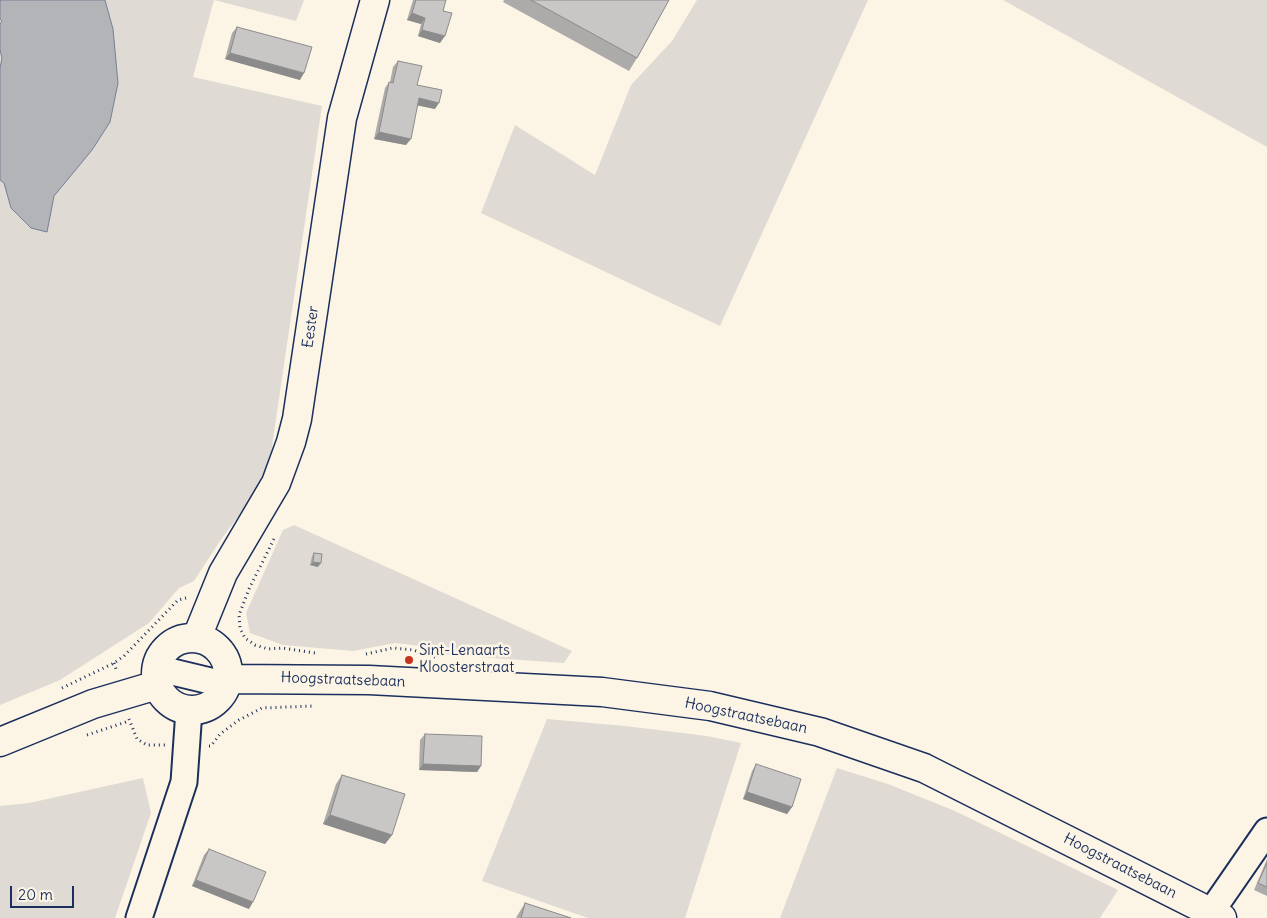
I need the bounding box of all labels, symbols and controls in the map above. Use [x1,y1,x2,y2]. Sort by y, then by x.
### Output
street label: Eester [299,305,323,349]
place label: Sint-Lenaarts Kloosterstraat [419,642,514,677]
marker: Sint-Lenaarts Kloosterstraat [403,654,415,666]
street label: Hoogstraatsebaan [280,669,406,691]
street label: Hoogstraatsebaan [683,694,809,738]
street label: Hoogstraatsebaan [1060,830,1180,902]
scale bar [12,876,76,908]
text: 20 m [18,885,53,904]

